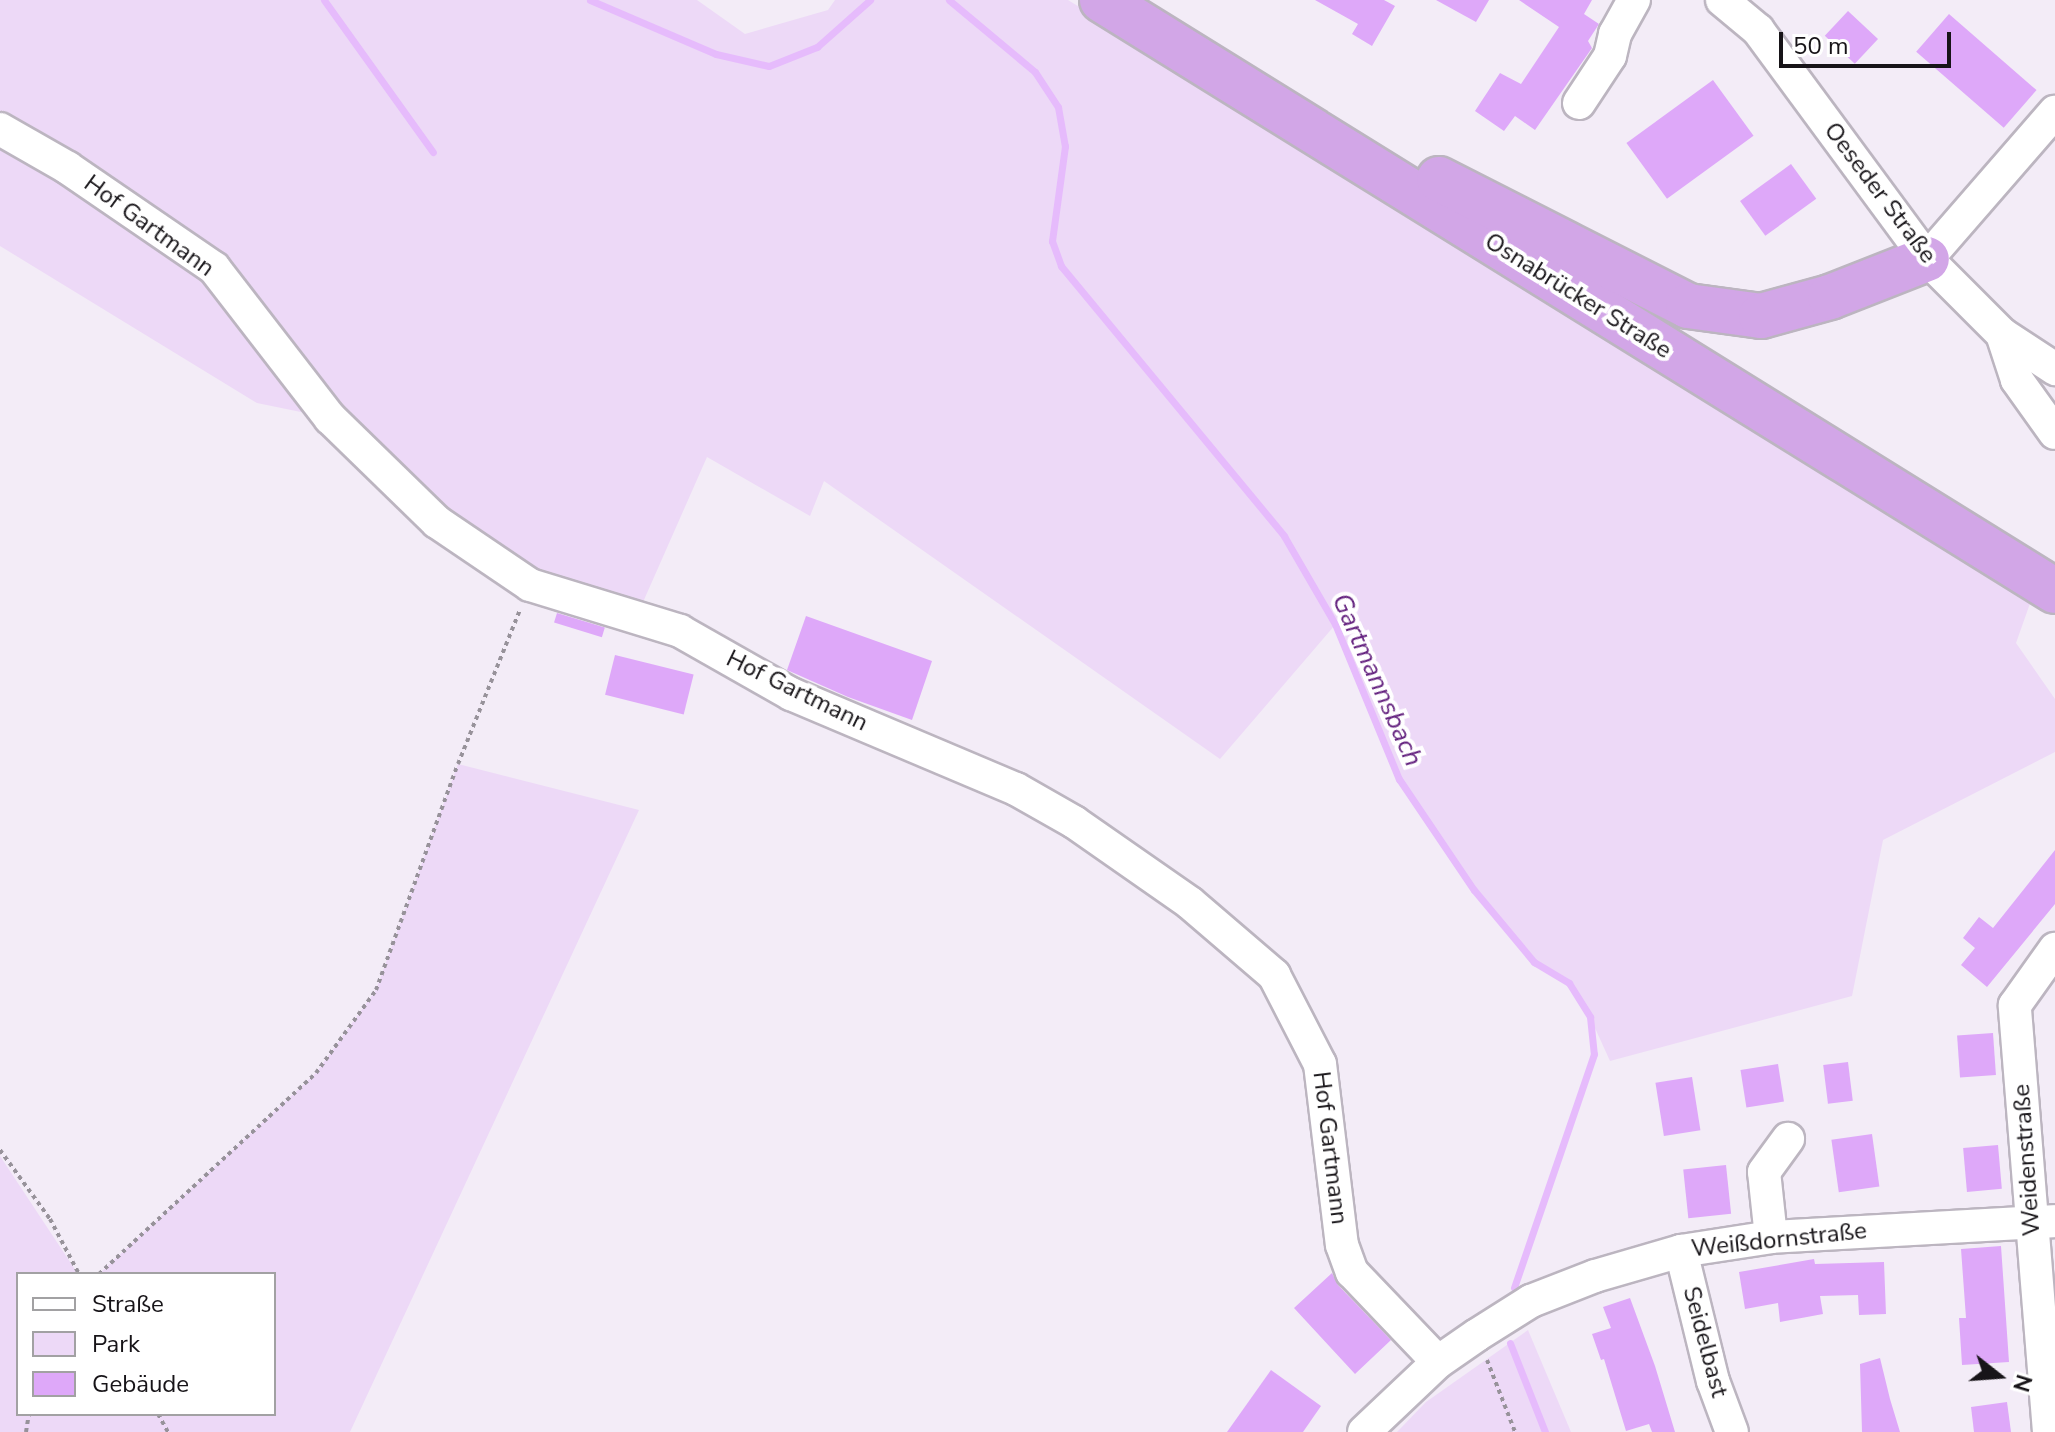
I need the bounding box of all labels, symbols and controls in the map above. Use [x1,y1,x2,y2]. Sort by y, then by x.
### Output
scale bar [1783,16,1955,66]
text: 50 m [1793,30,1849,62]
street label: Oeseder Straße [1818,117,1942,269]
street label: Hof Gartmann [78,169,220,283]
street label: Osnabrücker Straße [1479,227,1677,365]
water label: Gartmannsbach [1325,589,1429,771]
street label: Hof Gartmann [722,644,872,738]
street label: Hof Gartmann [1306,1070,1354,1226]
street label: Weidenstraße [2007,1083,2047,1237]
street label: Weißdornstraße [1690,1216,1868,1264]
legend [16,1272,276,1416]
street label: Seidelbast [1676,1283,1734,1401]
text: Straße [92,1288,164,1320]
text: Park [92,1328,140,1360]
north arrow [1959,1336,2039,1416]
text: Gebäude [92,1368,189,1400]
text: N [2005,1371,2039,1395]

